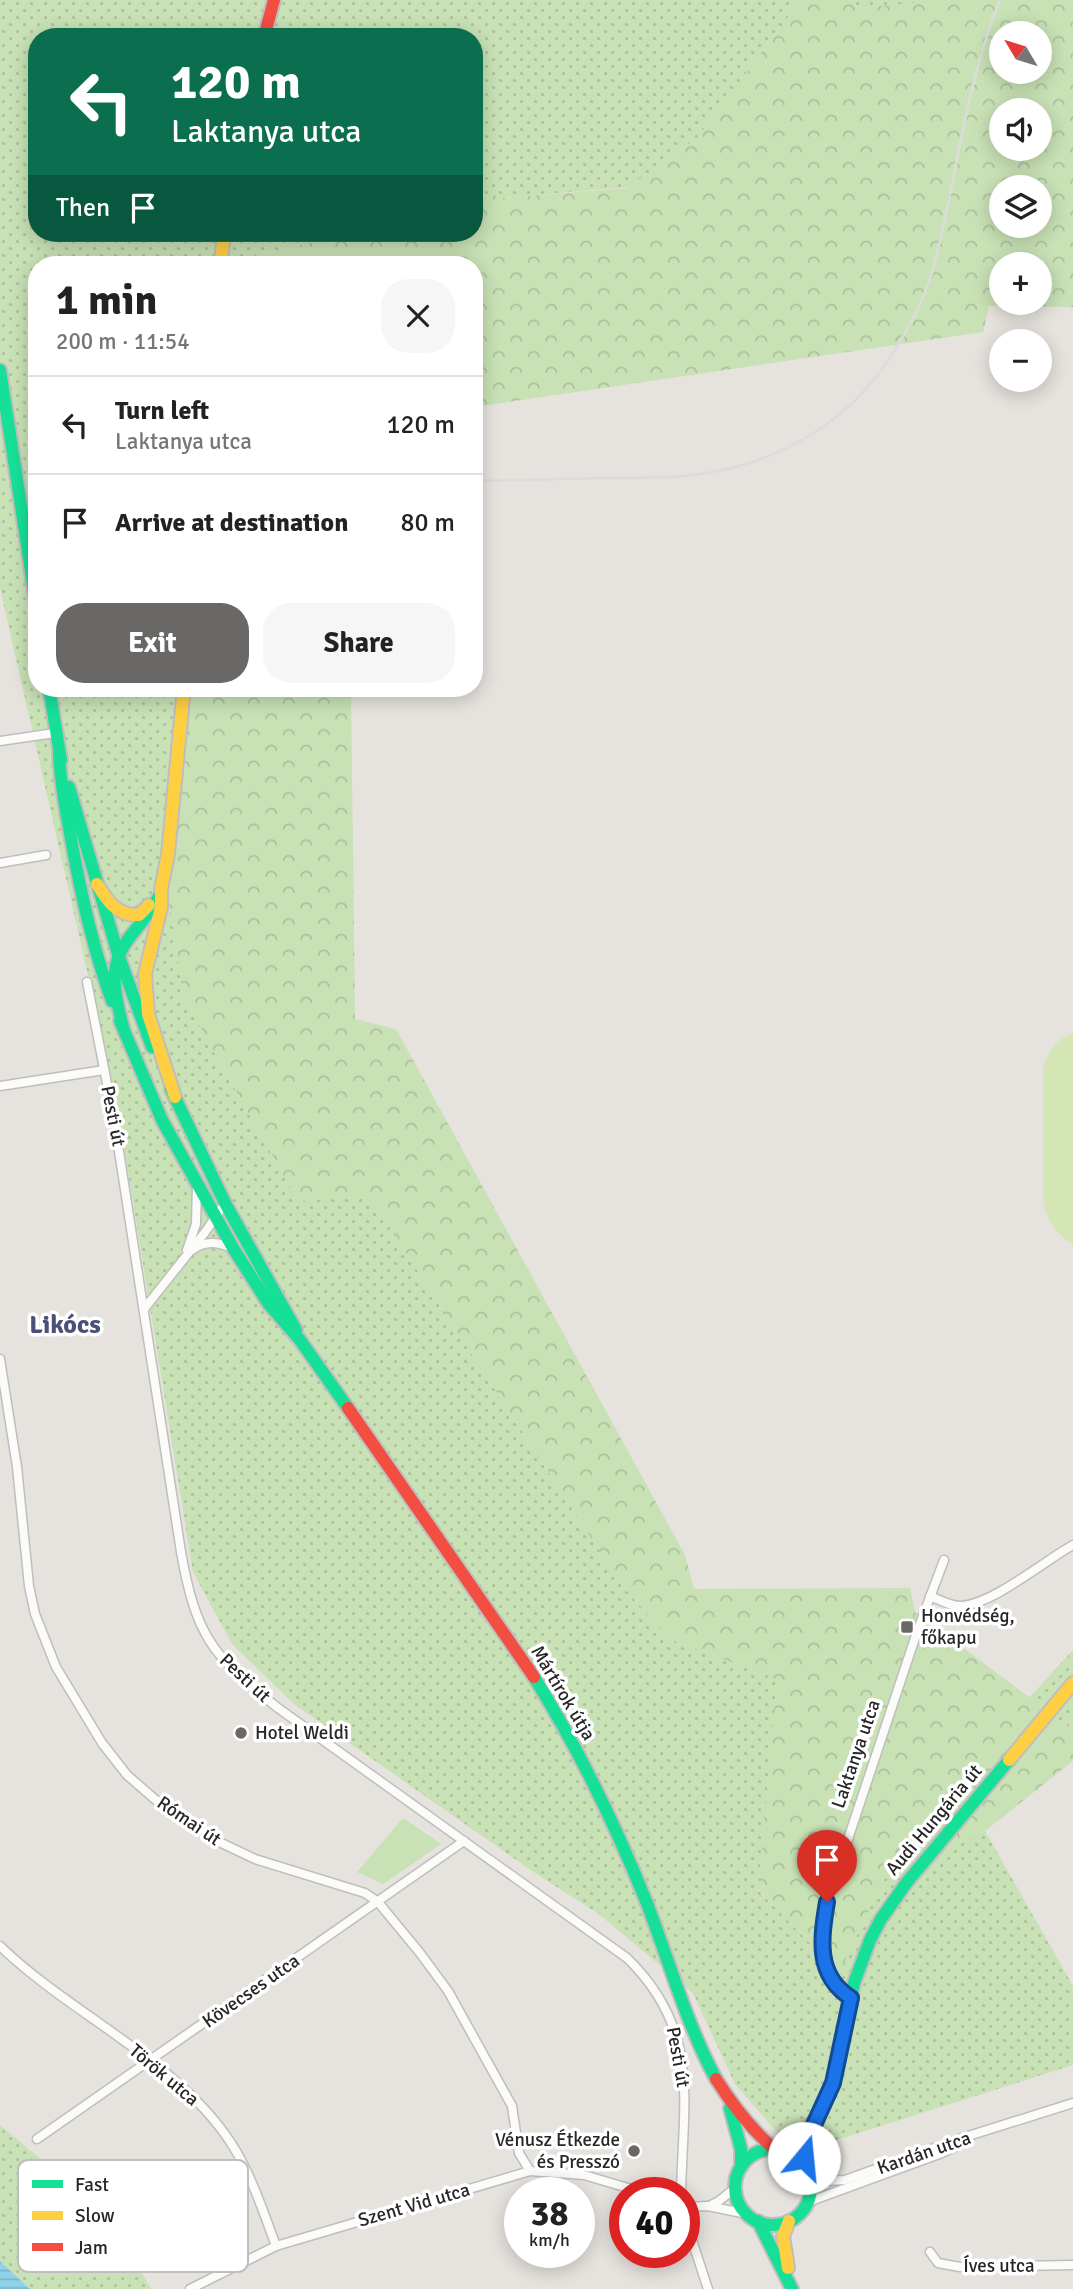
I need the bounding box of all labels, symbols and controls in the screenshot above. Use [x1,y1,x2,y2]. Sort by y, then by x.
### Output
north arrow [989,21,1052,84]
map controls [989,21,1052,392]
text: 120 m [171,52,301,112]
icon: left [56,56,147,147]
button: sound [989,98,1052,161]
text: Laktanya utca [171,112,362,151]
button: layers [989,175,1052,238]
icon: arrive [124,189,162,227]
text: Then [56,192,110,224]
button: + [989,252,1052,315]
text: 1 min [56,275,157,326]
button: close [381,279,455,353]
text: 200 m · 11:54 [56,327,190,356]
button: − [989,329,1052,392]
text: Turn left [115,395,209,427]
icon: left [56,406,94,444]
text: 120 m [386,409,455,441]
text: Laktanya utca [115,427,252,456]
icon: arrive [56,504,94,542]
text: Arrive at destination [115,507,348,539]
text: 80 m [400,507,455,539]
button: Exit [56,603,249,683]
button: Share [263,603,455,683]
street label: Pesti út [95,1084,131,1149]
district label: Likócs [29,1309,101,1341]
place label: Honvédség, főkapu [921,1604,1015,1650]
marker: Honvédség, főkapu [899,1619,915,1635]
street label: Mártírok útja [525,1641,601,1745]
street label: Pesti út [214,1648,276,1708]
street label: Laktanya utca [826,1697,886,1811]
place label: Hotel Weldi [255,1721,349,1745]
marker: Hotel Weldi [233,1725,249,1741]
street label: Audi Hungária út [881,1759,988,1880]
street label: Római út [152,1791,226,1851]
pin [797,1830,857,1902]
icon: arrive [808,1841,846,1879]
street label: Kövecses utca [198,1949,304,2033]
street label: Pesti út [661,2025,695,2090]
street label: Török utca [124,2039,204,2111]
position arrow [767,2121,841,2195]
street label: Kardán utca [874,2126,974,2180]
place label: Vénusz Étkezde és Presszó [495,2128,620,2174]
marker: Vénusz Étkezde és Presszó [626,2143,642,2159]
legend [18,2160,248,2272]
text: Fast [75,2173,109,2197]
speed limit sign: 40 [609,2177,700,2268]
street label: Szent Vid utca [355,2178,473,2232]
text: 38 [531,2192,568,2235]
text: Slow [75,2204,115,2228]
text: km/h [529,2229,570,2251]
text: Jam [75,2236,108,2260]
street label: Íves utca [963,2254,1035,2278]

